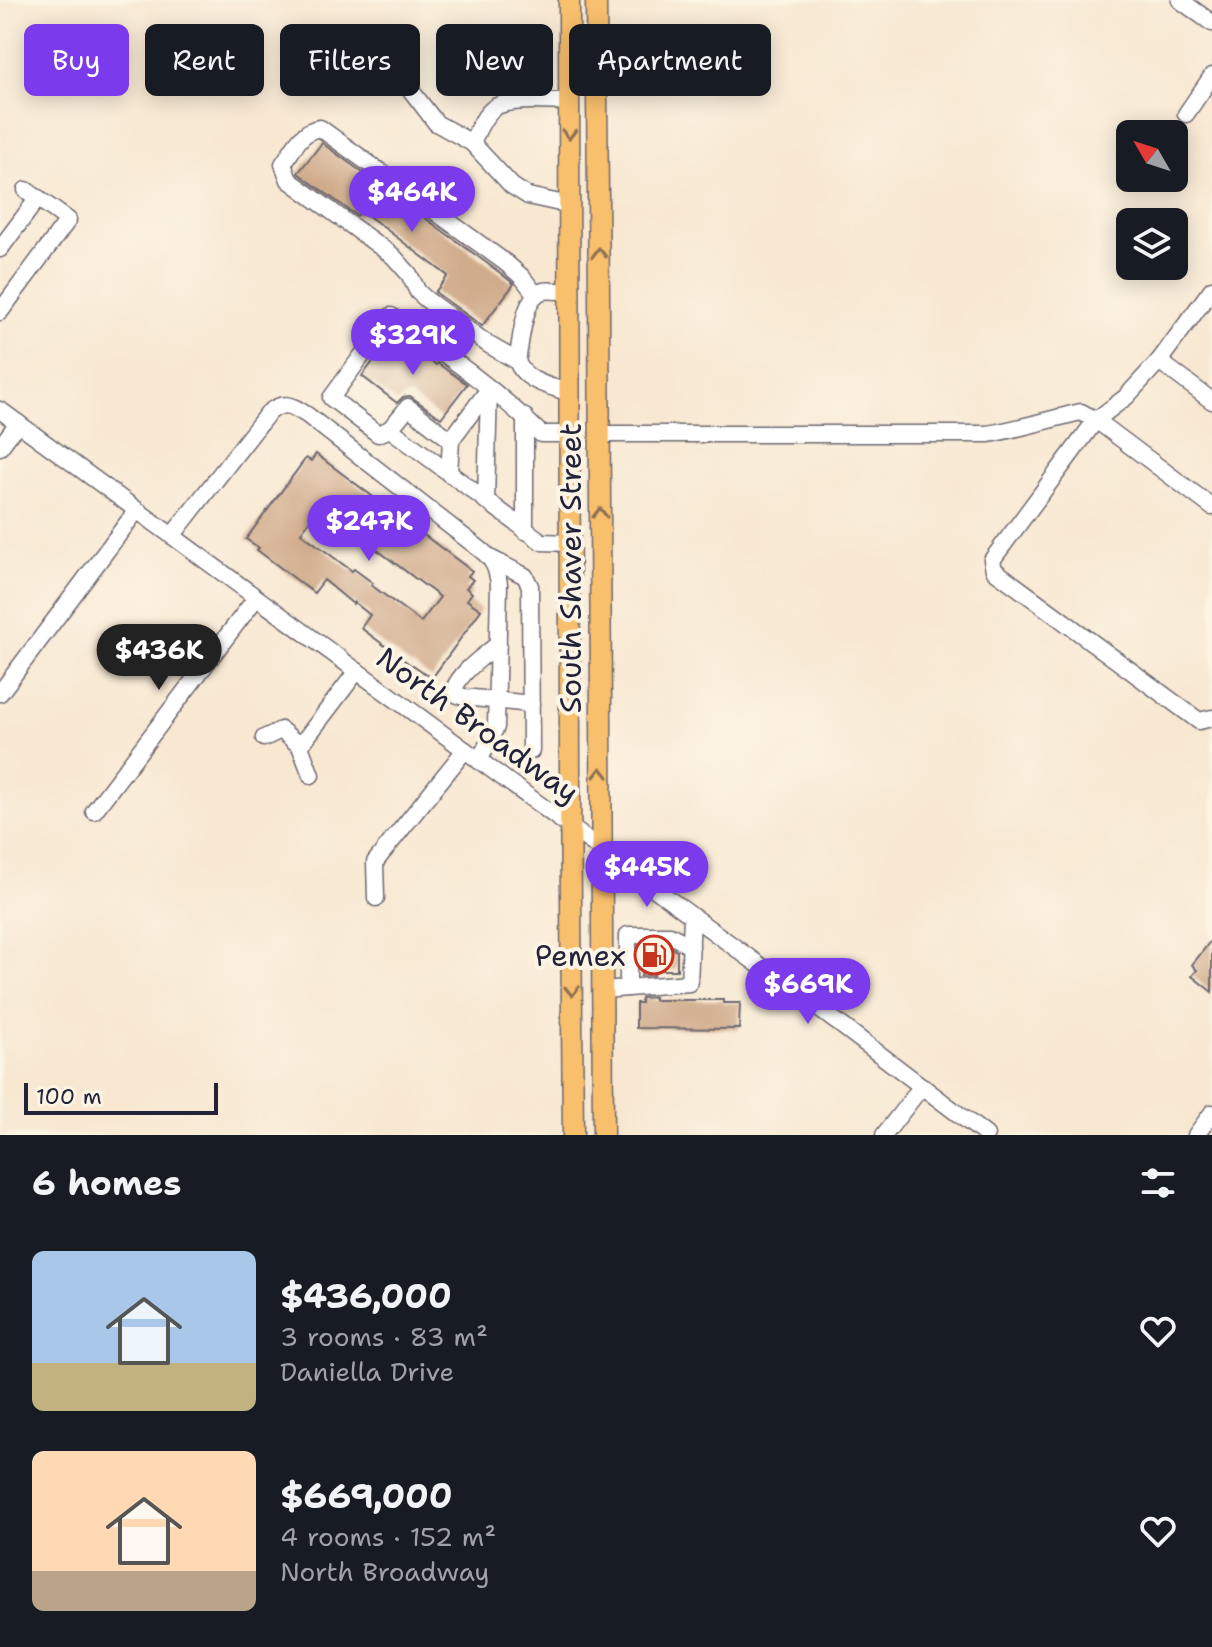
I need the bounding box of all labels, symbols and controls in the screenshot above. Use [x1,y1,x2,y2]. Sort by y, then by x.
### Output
chip: Buy [24,24,129,96]
chip: Rent [145,24,264,96]
chip: Filters [280,24,420,96]
chip: New [436,24,553,96]
chip: Apartment [569,24,771,96]
north arrow [1116,120,1188,192]
map controls [1116,120,1188,280]
one-way arrow [560,128,578,141]
pin: $464K [356,166,468,234]
text: $464K [367,174,457,209]
button: layers [1116,208,1188,280]
one-way arrow [590,246,608,259]
pin: $329K [357,309,469,377]
text: $329K [369,317,457,352]
street label: South Shaver Street [550,423,591,713]
pin: $247K [313,495,425,563]
text: $247K [325,503,413,538]
one-way arrow [591,506,609,519]
pin: $436K [103,624,215,692]
text: $436K [115,632,203,667]
street label: North Broadway [368,637,588,813]
one-way arrow [592,766,610,779]
pin: $445K [591,841,703,909]
text: $445K [603,849,691,884]
fuel station icon: Pemex [633,934,675,976]
place label: Pemex [535,935,626,976]
pin: $669K [752,958,864,1026]
text: $669K [763,966,853,1001]
one-way arrow [564,985,581,998]
scale bar [24,1079,218,1115]
text: 100 m [36,1082,102,1111]
text: 6 homes [32,1160,181,1206]
icon: filters [1136,1161,1180,1205]
text: $436,000 [280,1273,452,1319]
icon: home [96,1283,192,1379]
icon: heart [1136,1309,1180,1353]
text: 3 rooms · 83 m² [280,1319,488,1354]
text: Daniella Drive [280,1354,454,1389]
text: $669,000 [280,1473,453,1519]
icon: home [96,1483,192,1579]
icon: heart [1136,1509,1180,1553]
text: 4 rooms · 152 m² [280,1519,496,1554]
text: North Broadway [280,1554,489,1589]

